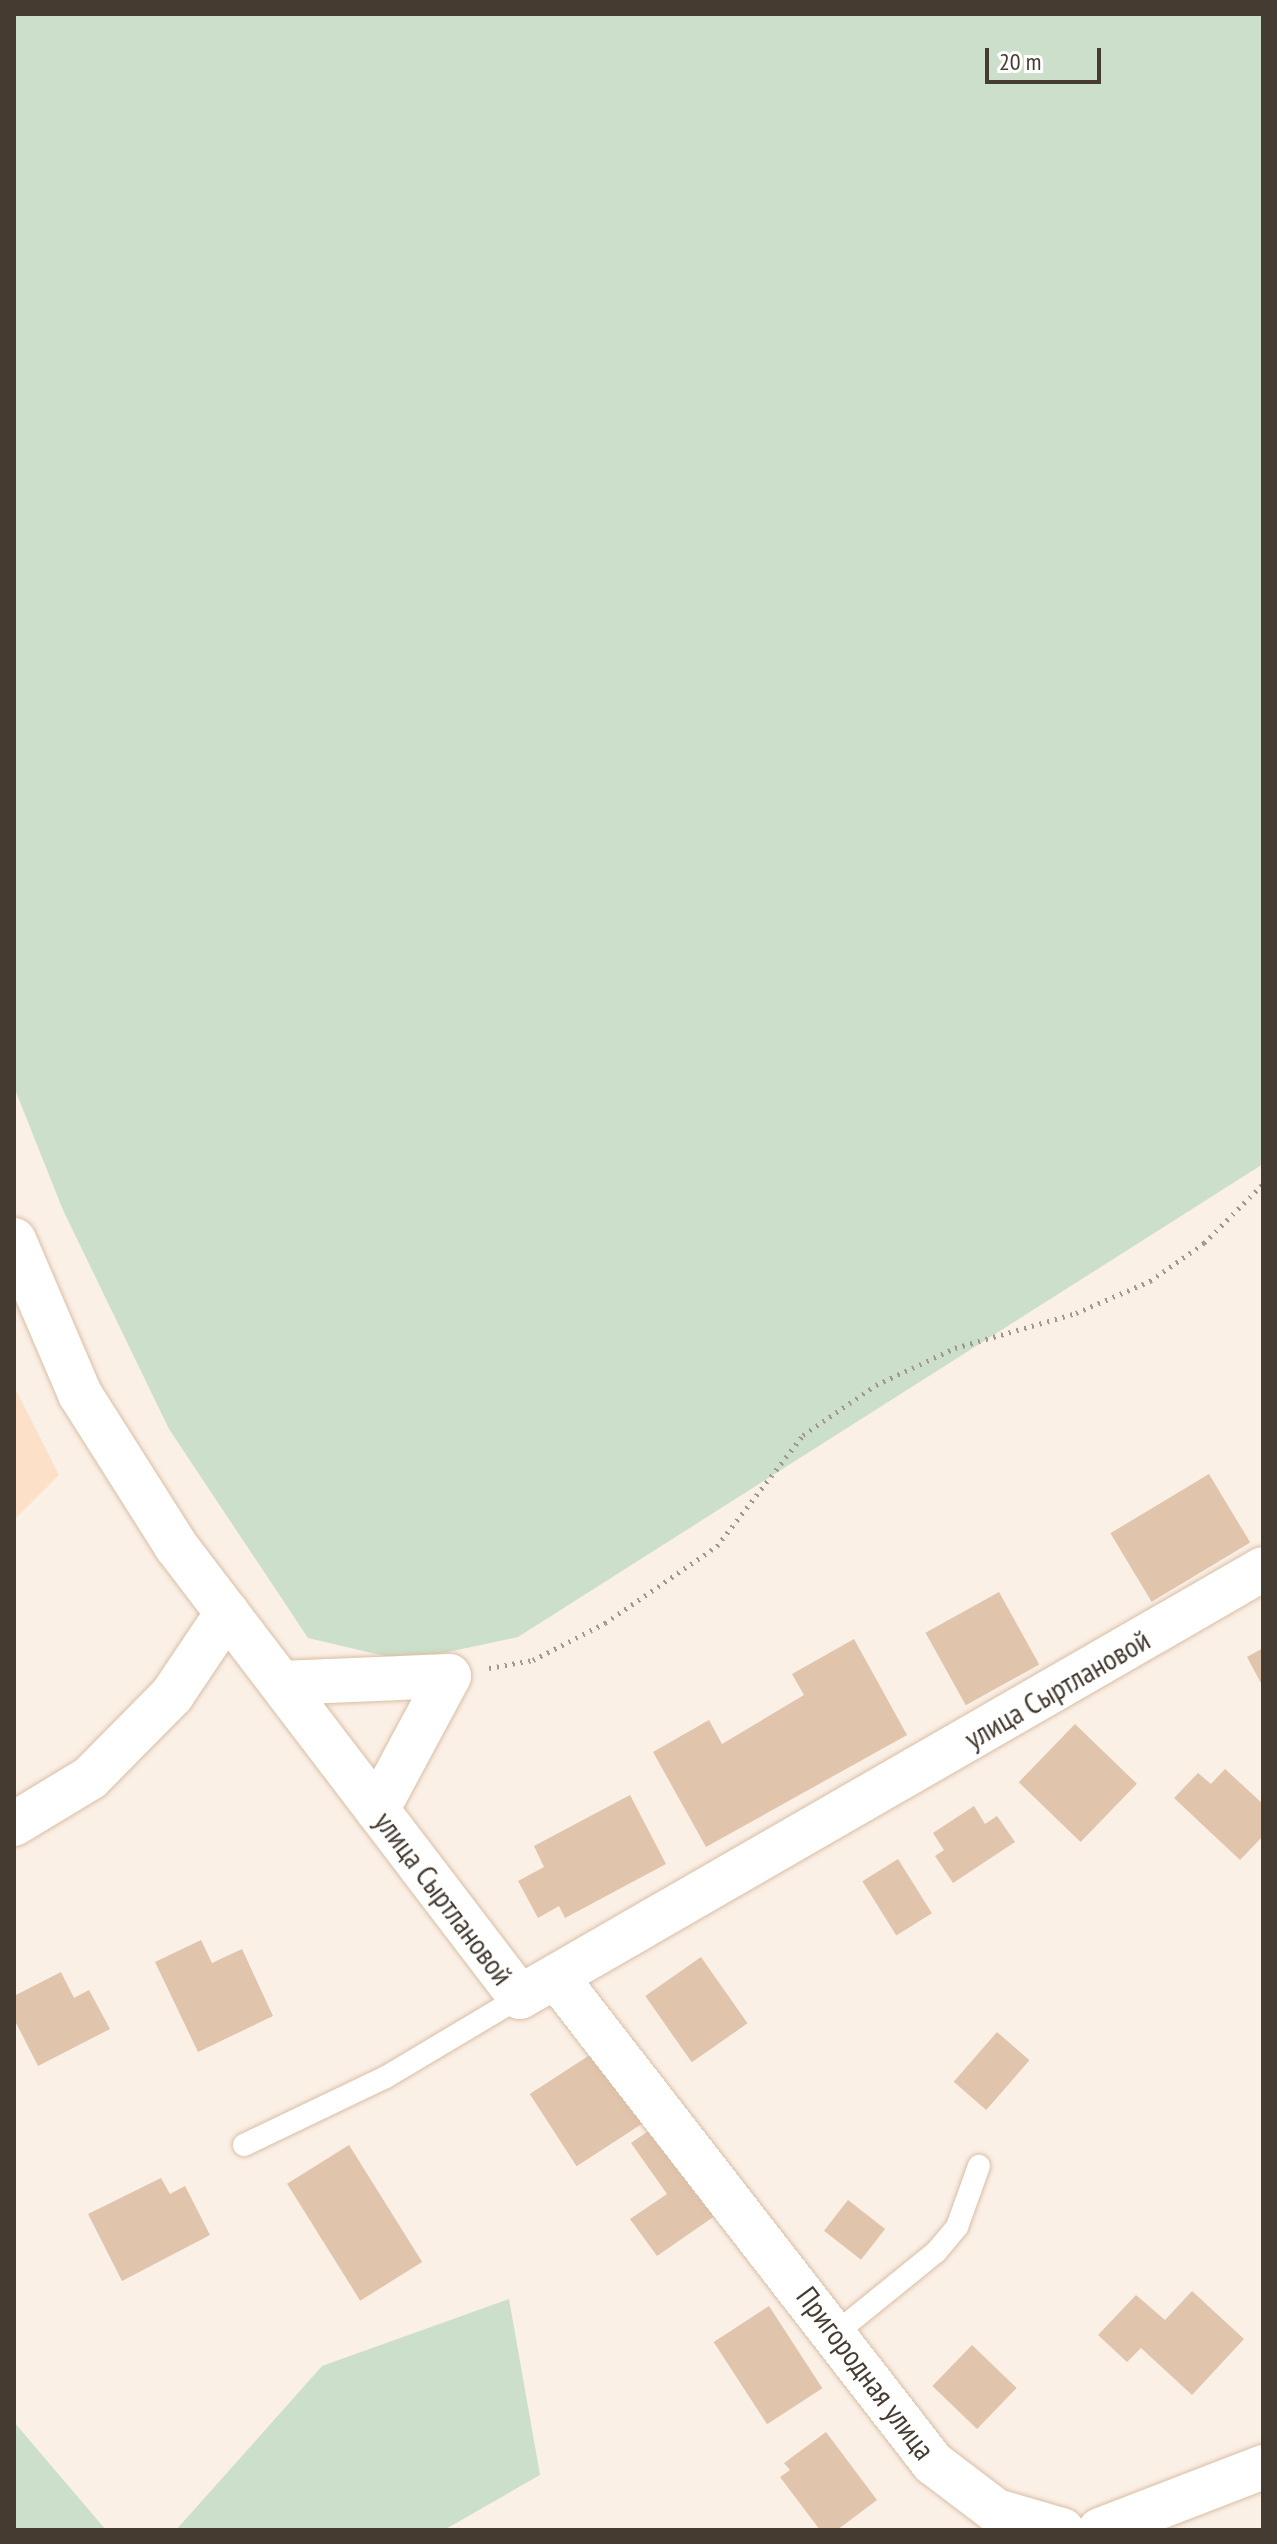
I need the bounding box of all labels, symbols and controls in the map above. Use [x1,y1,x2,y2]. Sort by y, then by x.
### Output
scale bar [989,32,1105,82]
text: 20 m [999,46,1041,77]
street label: улица Сыртлановой [958,1621,1156,1757]
street label: улица Сыртлановой [367,1804,521,1992]
street label: Пригородная улица [789,2279,943,2467]

